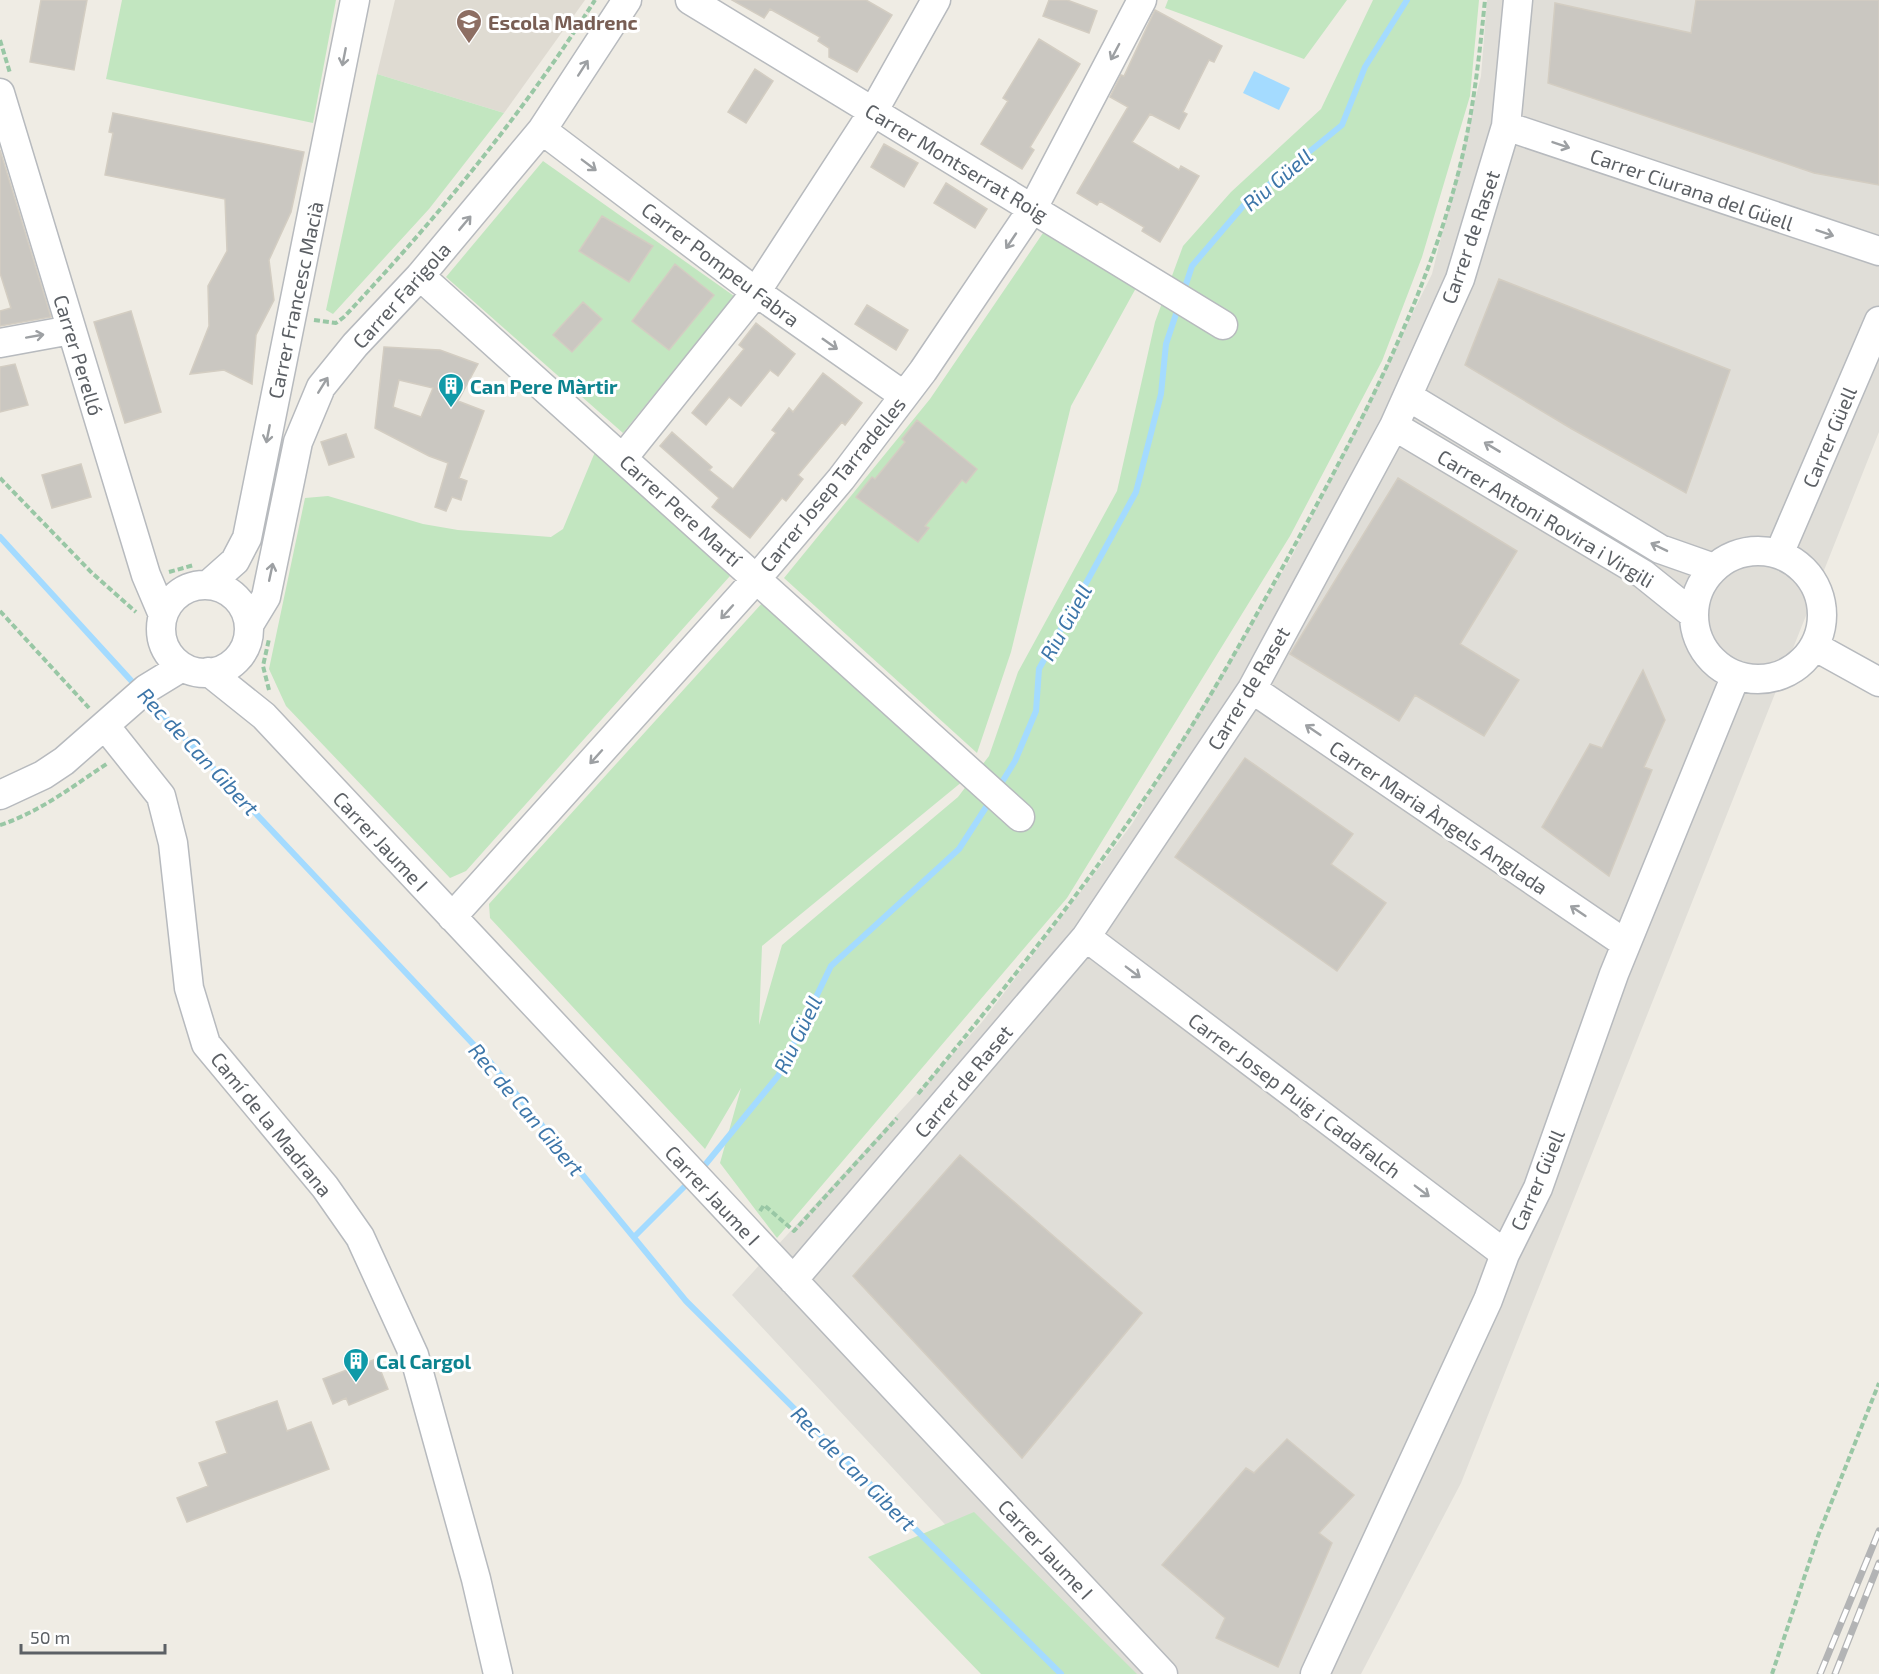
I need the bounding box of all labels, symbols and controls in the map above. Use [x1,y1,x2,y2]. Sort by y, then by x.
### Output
school or university icon: Escola Madrenc [454,7,484,45]
place label: Escola Madrenc [488,10,638,34]
one-way arrow [1109,43,1121,60]
one-way arrow [338,47,349,67]
one-way arrow [577,60,589,76]
street label: Carrer Montserrat Roig [861,98,1053,226]
one-way arrow [1551,140,1570,151]
water label: Riu Güell [1237,143,1317,215]
street label: Carrer Ciurana del Güell [1587,143,1797,235]
one-way arrow [581,159,597,172]
street label: Carrer de Raset [1436,167,1504,307]
street label: Carrer Pompeu Fabra [637,197,805,331]
street label: Carrer Francesc Macià [262,199,328,401]
one-way arrow [459,215,472,231]
one-way arrow [1815,229,1834,240]
one-way arrow [1004,232,1017,249]
street label: Carrer Farigola [347,237,455,353]
street label: Carrer Perelló [49,292,109,418]
one-way arrow [25,331,45,342]
one-way arrow [821,338,837,350]
building icon: Can Pere Màrtir [436,371,466,409]
place label: Can Pere Màrtir [470,374,618,398]
one-way arrow [318,377,330,394]
street label: Carrer Güell [1797,383,1861,491]
street label: Carrer Josep Tarradelles [754,392,910,576]
one-way arrow [262,424,273,443]
one-way arrow [1484,441,1501,453]
street label: Carrer Antoni Rovira i Virgili [1433,444,1659,592]
street label: Carrer Pere Martí [615,449,748,572]
one-way arrow [1650,541,1668,553]
one-way arrow [266,562,277,582]
water label: Riu Güell [1034,579,1096,665]
one-way arrow [720,604,734,619]
street label: Carrer de Raset [1202,622,1294,754]
water label: Rec de Can Gibert [133,682,265,820]
one-way arrow [1305,724,1321,736]
street label: Carrer Maria Àngels Anglada [1325,735,1553,899]
one-way arrow [589,749,603,764]
street label: Carrer Jaume I [329,786,433,896]
one-way arrow [1570,905,1586,917]
one-way arrow [1124,965,1140,978]
water label: Riu Güell [768,991,826,1077]
street label: Carrer Josep Puig i Cadafalch [1184,1007,1406,1183]
street label: Carrer de Raset [909,1020,1017,1142]
water label: Rec de Can Gibert [464,1038,590,1180]
street label: Camí de la Madrana [206,1047,338,1201]
street label: Carrer Güell [1505,1126,1569,1234]
street label: Carrer Jaume I [661,1140,765,1250]
one-way arrow [1413,1185,1429,1198]
building icon: Cal Cargol [341,1346,371,1384]
place label: Cal Cargol [376,1349,472,1373]
water label: Rec de Can Gibert [787,1401,921,1535]
street label: Carrer Jaume I [994,1494,1098,1604]
scale bar [21,1617,165,1655]
text: 50 m [30,1626,70,1648]

